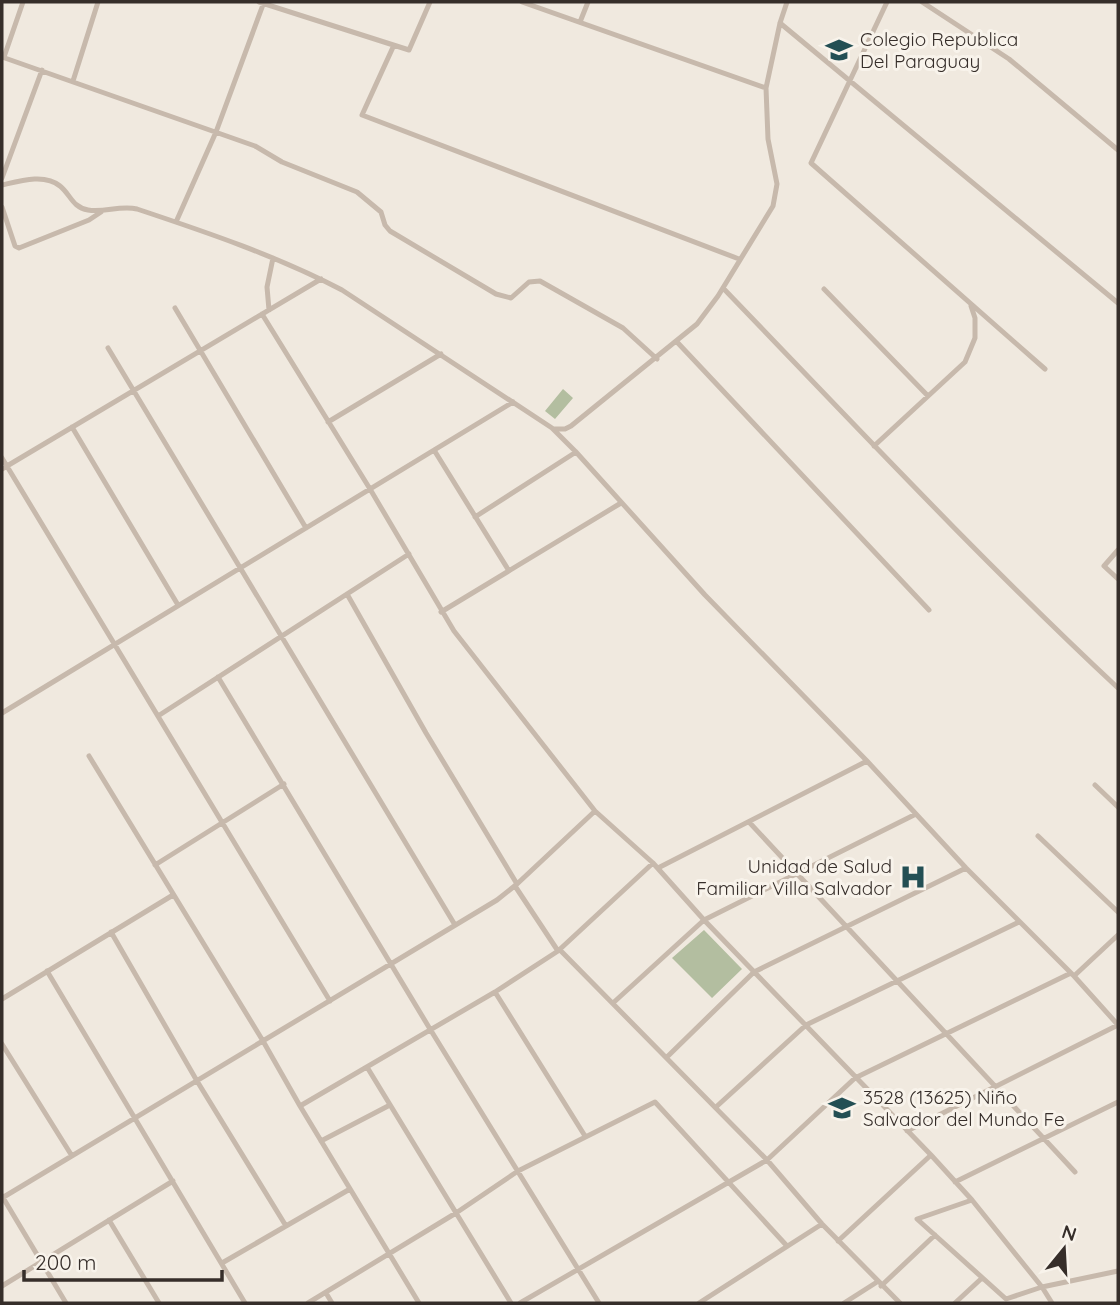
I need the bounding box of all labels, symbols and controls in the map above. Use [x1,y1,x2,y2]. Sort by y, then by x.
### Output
place label: Colegio Republica Del Paraguay [860,27,1018,73]
school or university icon: Colegio Republica Del Paraguay [824,35,854,65]
place label: Unidad de Salud Familiar Villa Salvador [696,854,893,900]
hospital icon: Unidad de Salud Familiar Villa Salvador [898,862,928,892]
place label: 3528 (13625) Niño Salvador del Mundo Fe [863,1085,1065,1131]
school or university icon: 3528 (13625) Niño Salvador del Mundo Fe [827,1093,857,1123]
north arrow [1029,1214,1099,1284]
text: N [1059,1219,1080,1246]
scale bar [24,1238,222,1282]
text: 200 m [35,1249,97,1275]

